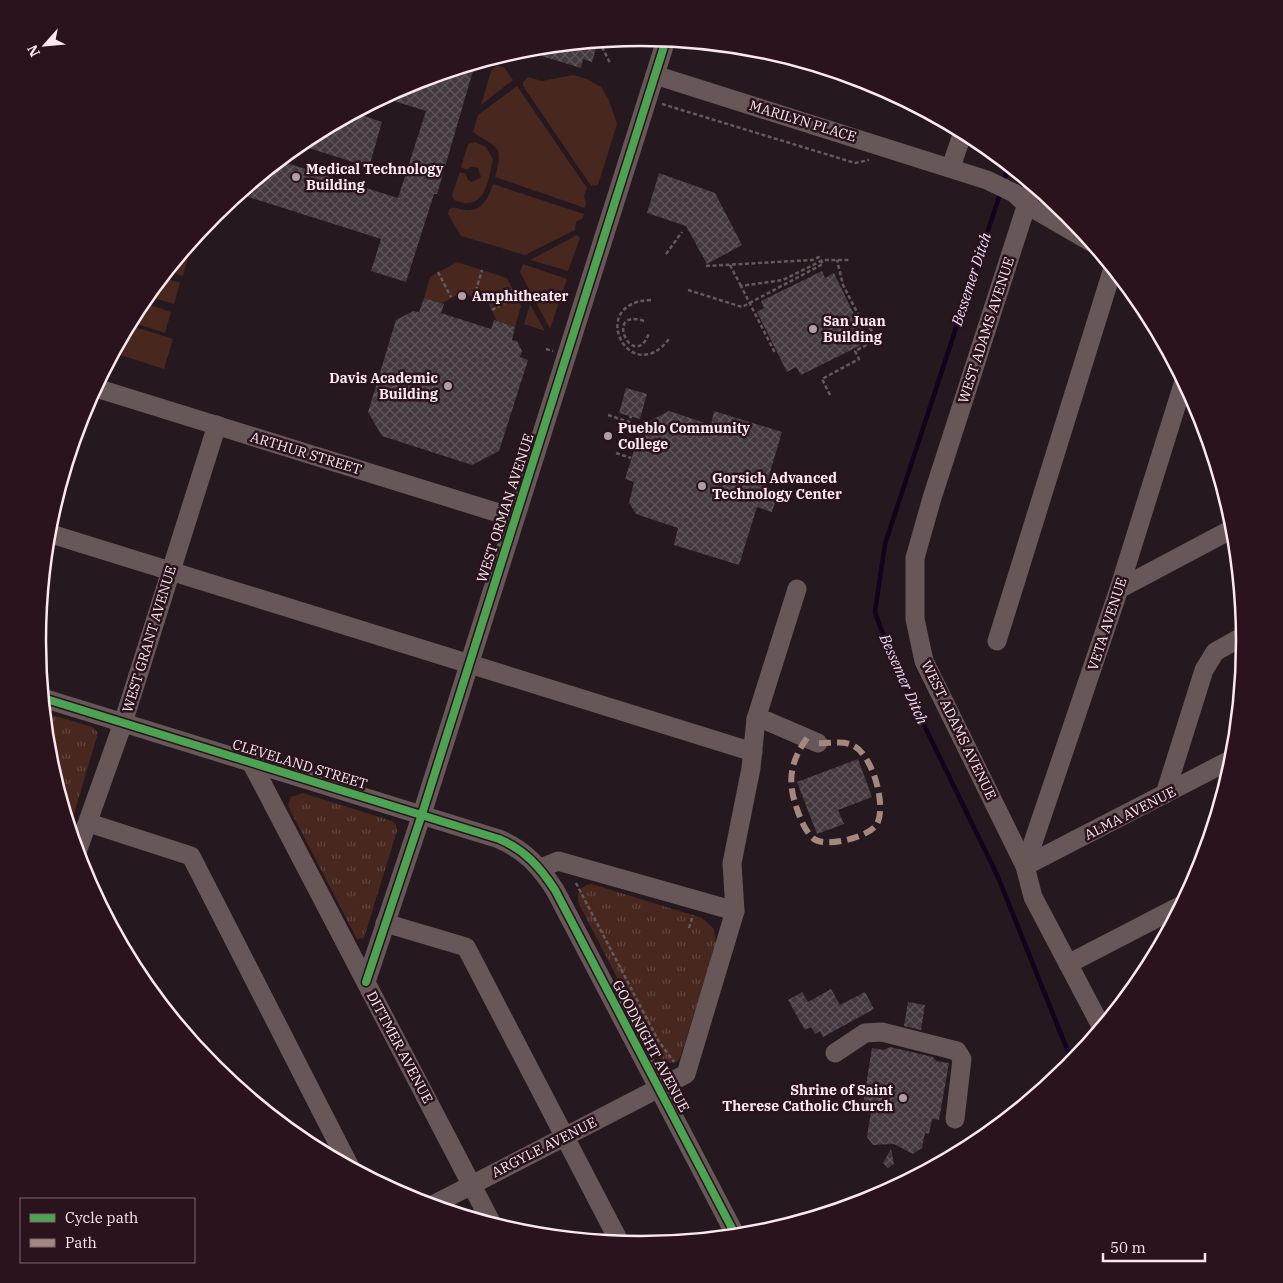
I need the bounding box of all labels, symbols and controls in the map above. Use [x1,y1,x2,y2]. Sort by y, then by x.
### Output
north arrow [20,20,70,70]
text: N [23,42,44,60]
street label: MARILYN PLACE [747,96,859,146]
place label: Medical Technology Building [306,160,444,194]
marker: Medical Technology Building [290,171,302,183]
water label: Bessemer Ditch [947,229,995,329]
street label: WEST ADAMS AVENUE [954,255,1018,405]
place label: Amphitheater [472,287,569,305]
marker: Amphitheater [456,290,468,302]
place label: San Juan Building [823,312,886,346]
marker: San Juan Building [807,323,819,335]
place label: Davis Academic Building [329,369,439,403]
marker: Davis Academic Building [442,380,454,392]
place label: Pueblo Community College [618,419,750,453]
street label: ARTHUR STREET [248,428,364,478]
marker: Pueblo Community College [602,430,614,442]
street label: WEST ORMAN AVENUE [472,431,538,585]
place label: Gorsich Advanced Technology Center [712,469,842,503]
marker: Gorsich Advanced Technology Center [696,480,708,492]
street label: WEST GRANT AVENUE [118,563,180,715]
street label: VETA AVENUE [1083,575,1131,673]
water label: Bessemer Ditch [875,630,933,728]
street label: WEST ADAMS AVENUE [917,657,1001,803]
street label: CLEVELAND STREET [230,735,370,793]
street label: ALMA AVENUE [1081,782,1179,844]
street label: GOODNIGHT AVENUE [609,977,693,1115]
street label: DITTMER AVENUE [363,988,437,1106]
place label: Shrine of Saint Therese Catholic Church [722,1081,893,1115]
marker: Shrine of Saint Therese Catholic Church [897,1092,909,1104]
street label: ARGYLE AVENUE [488,1113,600,1181]
legend [20,1198,195,1263]
text: Cycle path [65,1208,138,1227]
scale bar [1103,1230,1206,1262]
text: Path [65,1233,97,1252]
text: 50 m [1110,1238,1146,1257]

